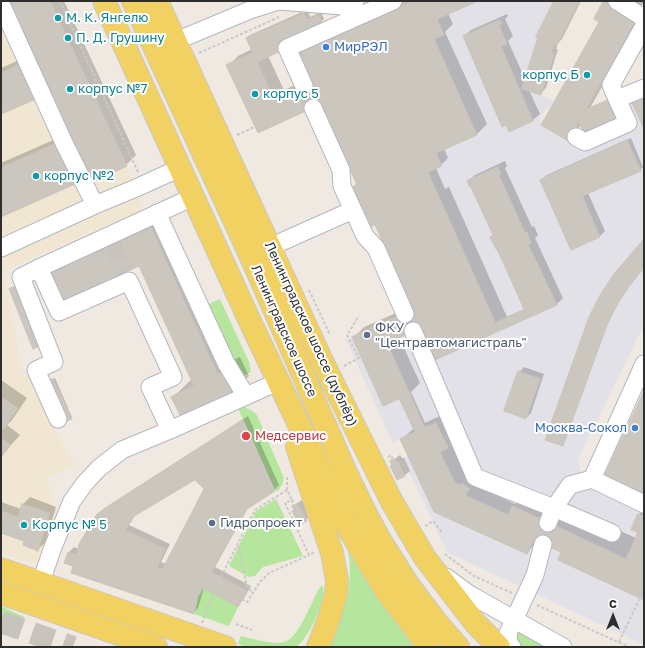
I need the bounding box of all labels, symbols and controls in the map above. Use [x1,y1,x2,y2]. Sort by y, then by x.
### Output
place label: М. К. Янгелю [66,10,148,26]
marker: М. К. Янгелю [53,13,63,23]
place label: П. Д. Грушину [76,30,165,46]
marker: П. Д. Грушину [63,33,73,43]
place label: МирРЭЛ [334,39,388,55]
marker: МирРЭЛ [321,42,331,52]
place label: корпус Б [522,67,579,83]
marker: корпус Б [582,70,592,80]
place label: корпус №7 [78,81,147,97]
marker: корпус №7 [65,84,75,94]
place label: корпус 5 [263,86,319,102]
marker: корпус 5 [250,89,260,99]
place label: корпус №2 [44,168,114,184]
marker: корпус №2 [31,171,41,181]
street label: Ленинградское шоссе (дублёр) [261,239,361,429]
street label: Ленинградское шоссе [248,263,320,399]
place label: ФКУ "Центравтомагистраль" [375,320,526,351]
marker: ФКУ "Центравтомагистраль" [362,330,372,340]
place label: Москва-Сокол [535,420,627,436]
marker: Москва-Сокол [630,423,640,433]
place label: Медсервис [255,428,326,444]
marker: Медсервис [240,430,252,442]
place label: Гидропроект [220,515,302,531]
place label: Корпус № 5 [32,517,107,533]
marker: Гидропроект [207,518,217,528]
marker: Корпус № 5 [19,520,29,530]
north arrow [593,596,633,636]
text: С [609,597,617,610]

